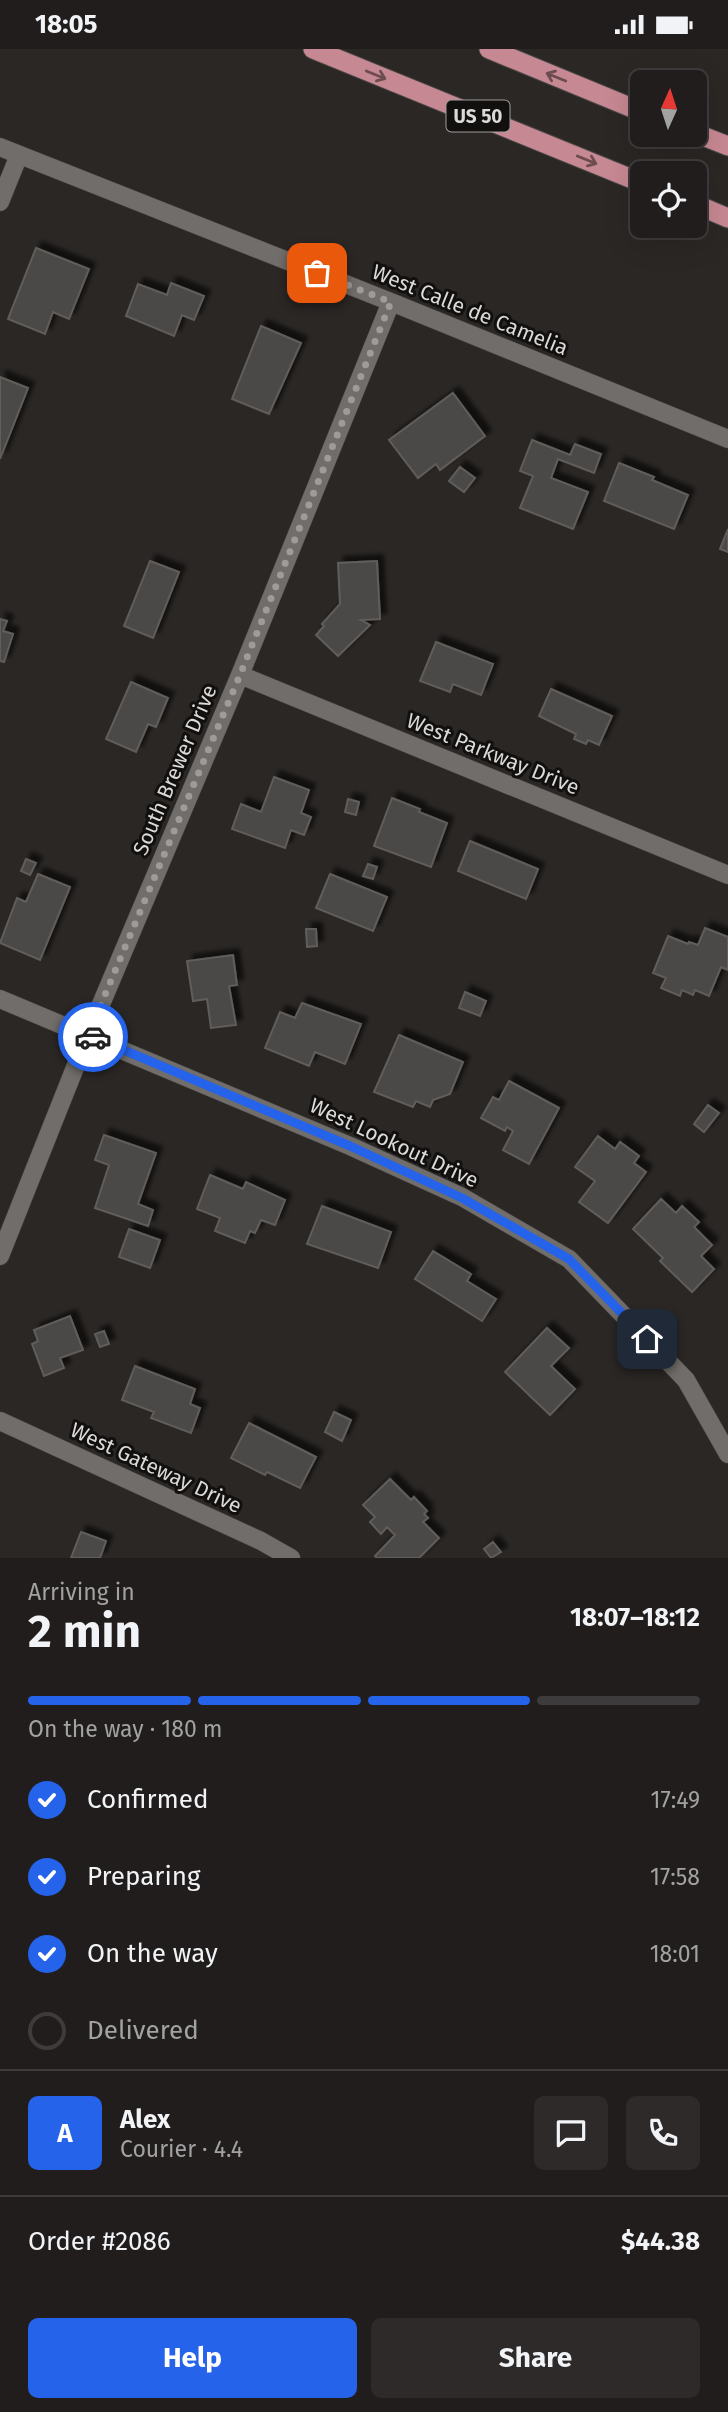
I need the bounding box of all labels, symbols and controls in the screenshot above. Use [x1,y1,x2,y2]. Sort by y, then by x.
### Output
text: 18:05 [35,9,98,40]
one-way arrow [365,69,386,82]
one-way arrow [546,69,568,82]
north arrow [630,70,707,147]
map controls [630,70,707,238]
road number: US 50 [447,101,510,131]
one-way arrow [575,155,597,168]
button: locate [630,161,707,238]
pin [287,243,347,303]
icon: bag [298,254,336,292]
street label: West Calle de Camelia [368,259,572,361]
street label: South Brewer Drive [127,681,223,859]
street label: West Parkway Drive [403,707,583,801]
courier [58,1002,128,1072]
icon: car [74,1018,112,1056]
street label: West Lookout Drive [305,1092,483,1194]
pin [617,1309,677,1369]
icon: home [628,1320,666,1358]
street label: West Gateway Drive [66,1417,246,1519]
text: Arriving in [28,1578,135,1606]
text: 18:07–18:12 [570,1602,700,1633]
text: 2 min [28,1604,141,1659]
text: On the way · 180 m [28,1715,223,1743]
icon: check [28,1781,66,1819]
text: Confirmed [87,1784,208,1815]
text: 17:49 [651,1786,700,1814]
icon: check [28,1858,66,1896]
text: Preparing [87,1861,200,1892]
text: 17:58 [650,1863,700,1891]
icon: check [28,1935,66,1973]
text: On the way [87,1938,218,1969]
text: 18:01 [650,1940,700,1968]
text: Delivered [87,2015,199,2046]
button: chat [534,2096,608,2170]
button: phone [626,2096,700,2170]
text: Alex [120,2104,170,2135]
text: A [57,2118,73,2149]
text: Courier · 4.4 [120,2135,243,2163]
text: Order #2086 [28,2226,171,2257]
text: $44.38 [621,2226,700,2257]
button: Help [28,2318,357,2398]
button: Share [371,2318,700,2398]

